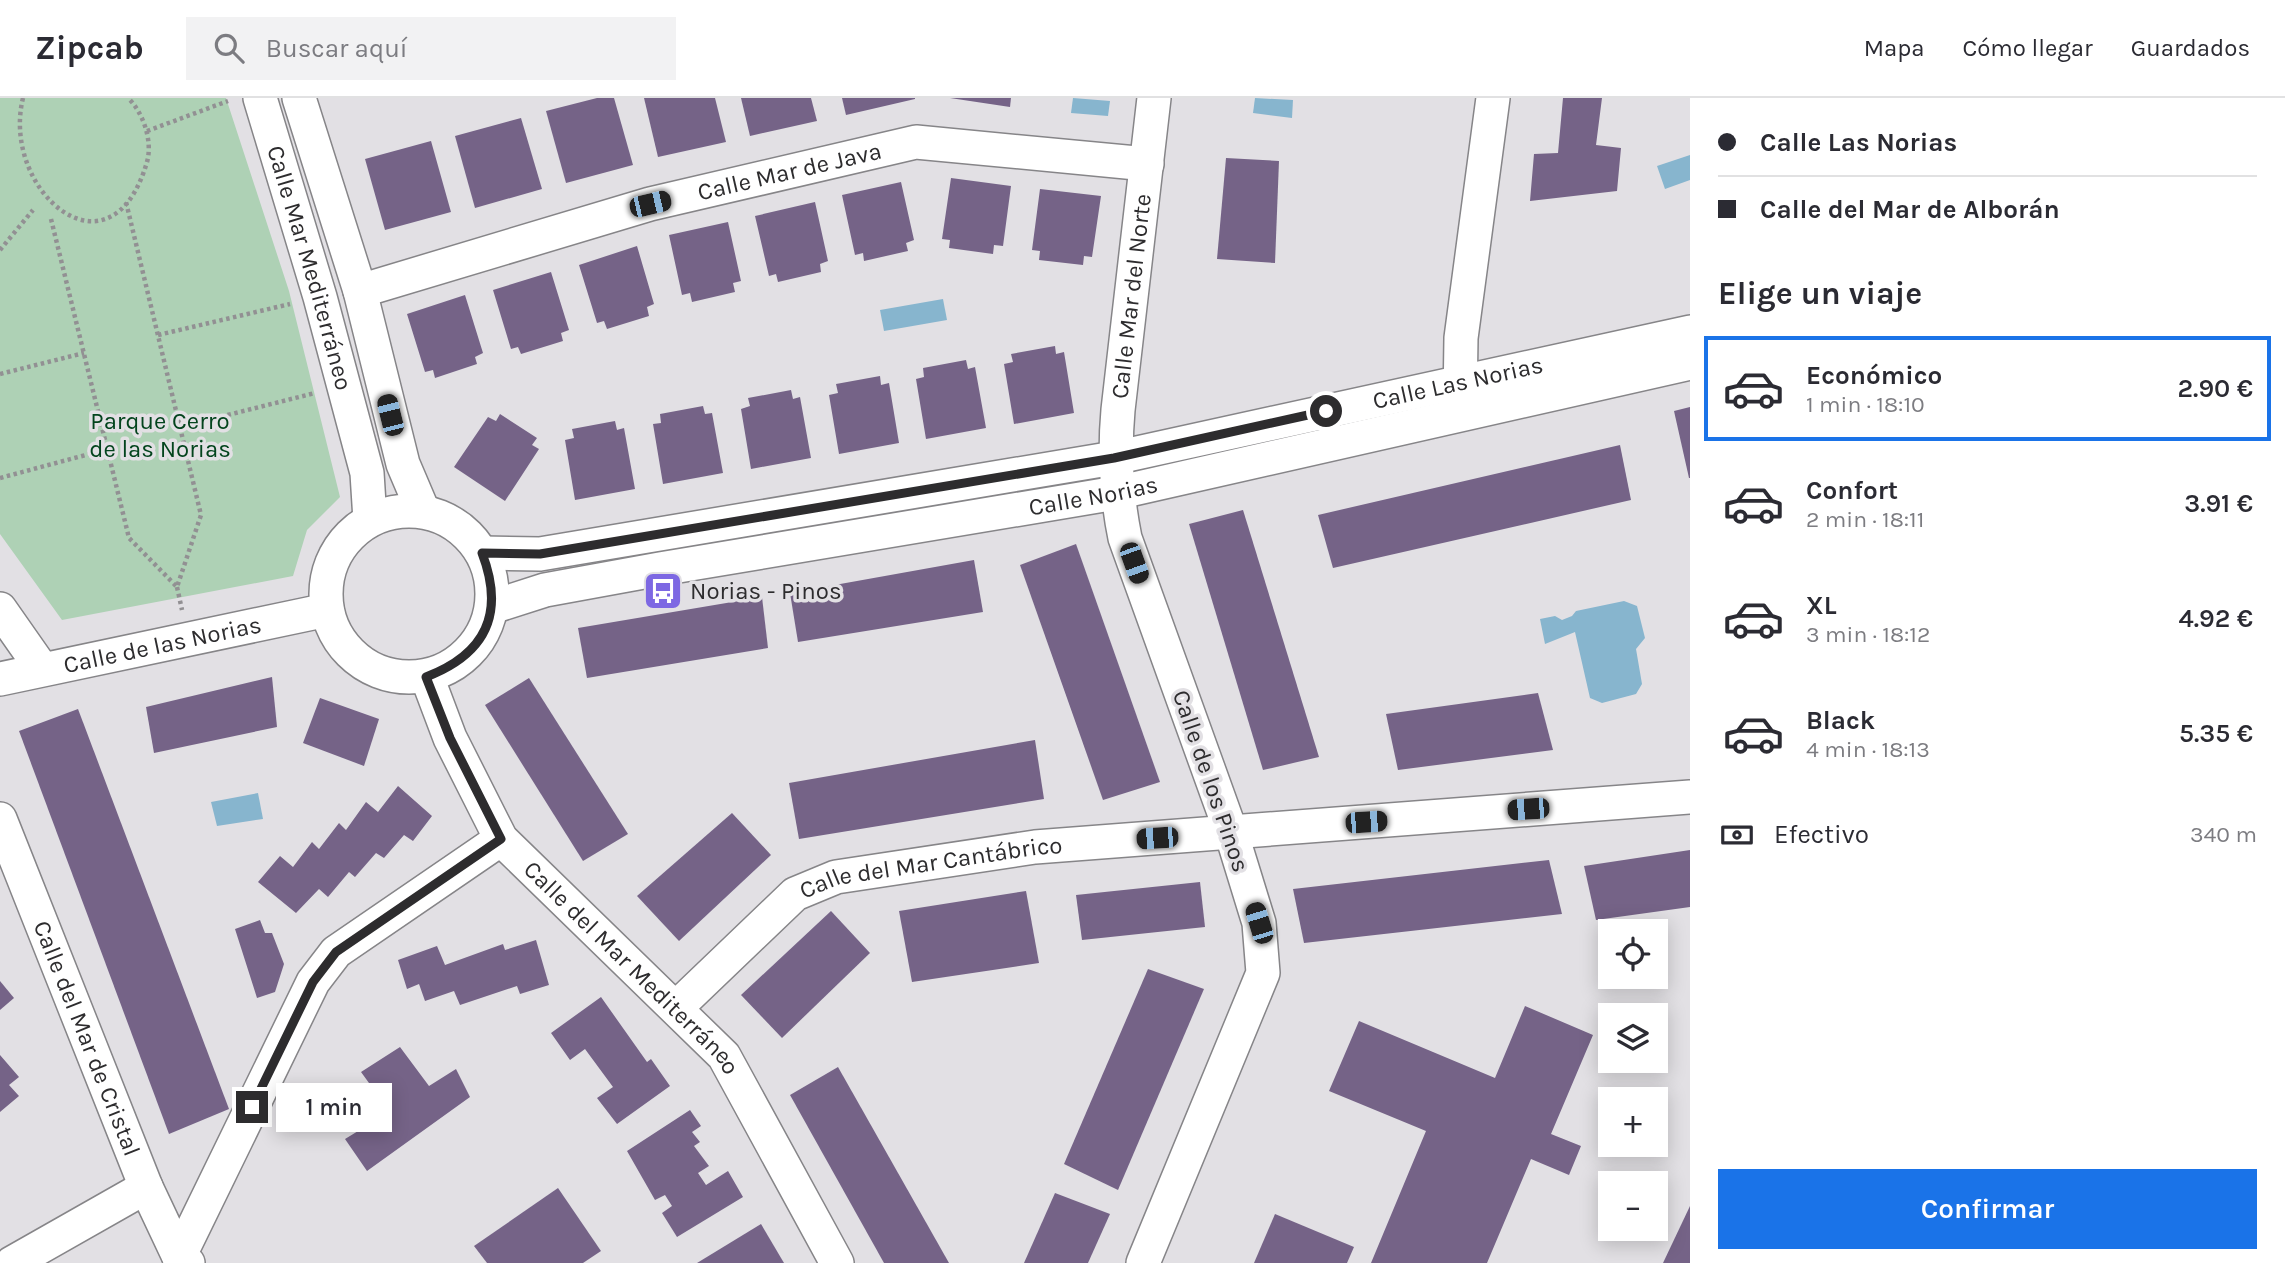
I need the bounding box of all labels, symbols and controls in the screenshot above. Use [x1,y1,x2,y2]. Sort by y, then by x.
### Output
search box [186,17,676,80]
text: Zipcab [35,29,144,67]
icon: search [210,29,248,67]
text: Buscar aquí [266,33,408,64]
text: Mapa [1864,34,1924,62]
text: Cómo llegar [1962,34,2093,62]
text: Guardados [2131,34,2250,62]
text: Calle Las Norias [1760,127,1957,158]
street label: Calle Mar de Java [695,137,884,206]
street label: Calle Mar Mediterráneo [261,142,358,393]
car [628,189,673,219]
street label: Calle Mar del Norte [1105,192,1157,400]
text: Calle del Mar de Alborán [1760,194,2060,225]
text: Elige un viaje [1718,275,1922,312]
street label: Calle Las Norias [1370,351,1546,415]
icon: car [1722,357,1785,420]
text: Económico [1806,360,1942,391]
text: 2.90 € [2178,373,2253,404]
text: 1 min · 18:10 [1806,391,1925,418]
car [375,392,406,438]
route start [1310,395,1342,427]
park label: Parque Cerro de las Norias [89,407,231,463]
street label: Calle Norias [1027,470,1161,521]
icon: car [1722,472,1785,535]
text: Confort [1806,475,1898,506]
text: 3.91 € [2184,488,2253,519]
text: 2 min · 18:11 [1806,506,1924,533]
car [1117,540,1152,586]
bus stop icon: Norias - Pinos [642,570,684,612]
place label: Norias - Pinos [690,577,842,605]
icon: car [1722,587,1785,650]
text: XL [1806,590,1837,621]
text: 4.92 € [2178,603,2253,634]
street label: Calle de las Norias [61,610,264,679]
text: 3 min · 18:12 [1806,621,1930,648]
street label: Calle de los Pinos [1167,686,1255,876]
icon: car [1722,702,1785,765]
text: Black [1806,705,1875,736]
text: 5.35 € [2179,718,2253,749]
text: 4 min · 18:13 [1806,736,1930,763]
car [1507,797,1550,821]
car [1345,810,1388,834]
icon: cash [1718,816,1756,854]
text: Efectivo [1774,819,1869,850]
text: 340 m [2190,821,2257,848]
car [1136,826,1179,850]
street label: Calle del Mar Cantábrico [795,831,1063,905]
street label: Calle del Mar Mediterráneo [518,855,745,1079]
car [1243,900,1276,946]
street label: Calle del Mar de Cristal [28,917,146,1160]
map controls [1598,919,1668,1241]
button: locate [1598,919,1668,989]
button: layers [1598,1003,1668,1073]
callout: 1 min [276,1082,392,1132]
button: + [1598,1087,1668,1157]
route end [236,1091,268,1123]
text: 1 min [305,1094,363,1121]
button: Confirmar [1718,1169,2257,1249]
button: − [1598,1171,1668,1241]

